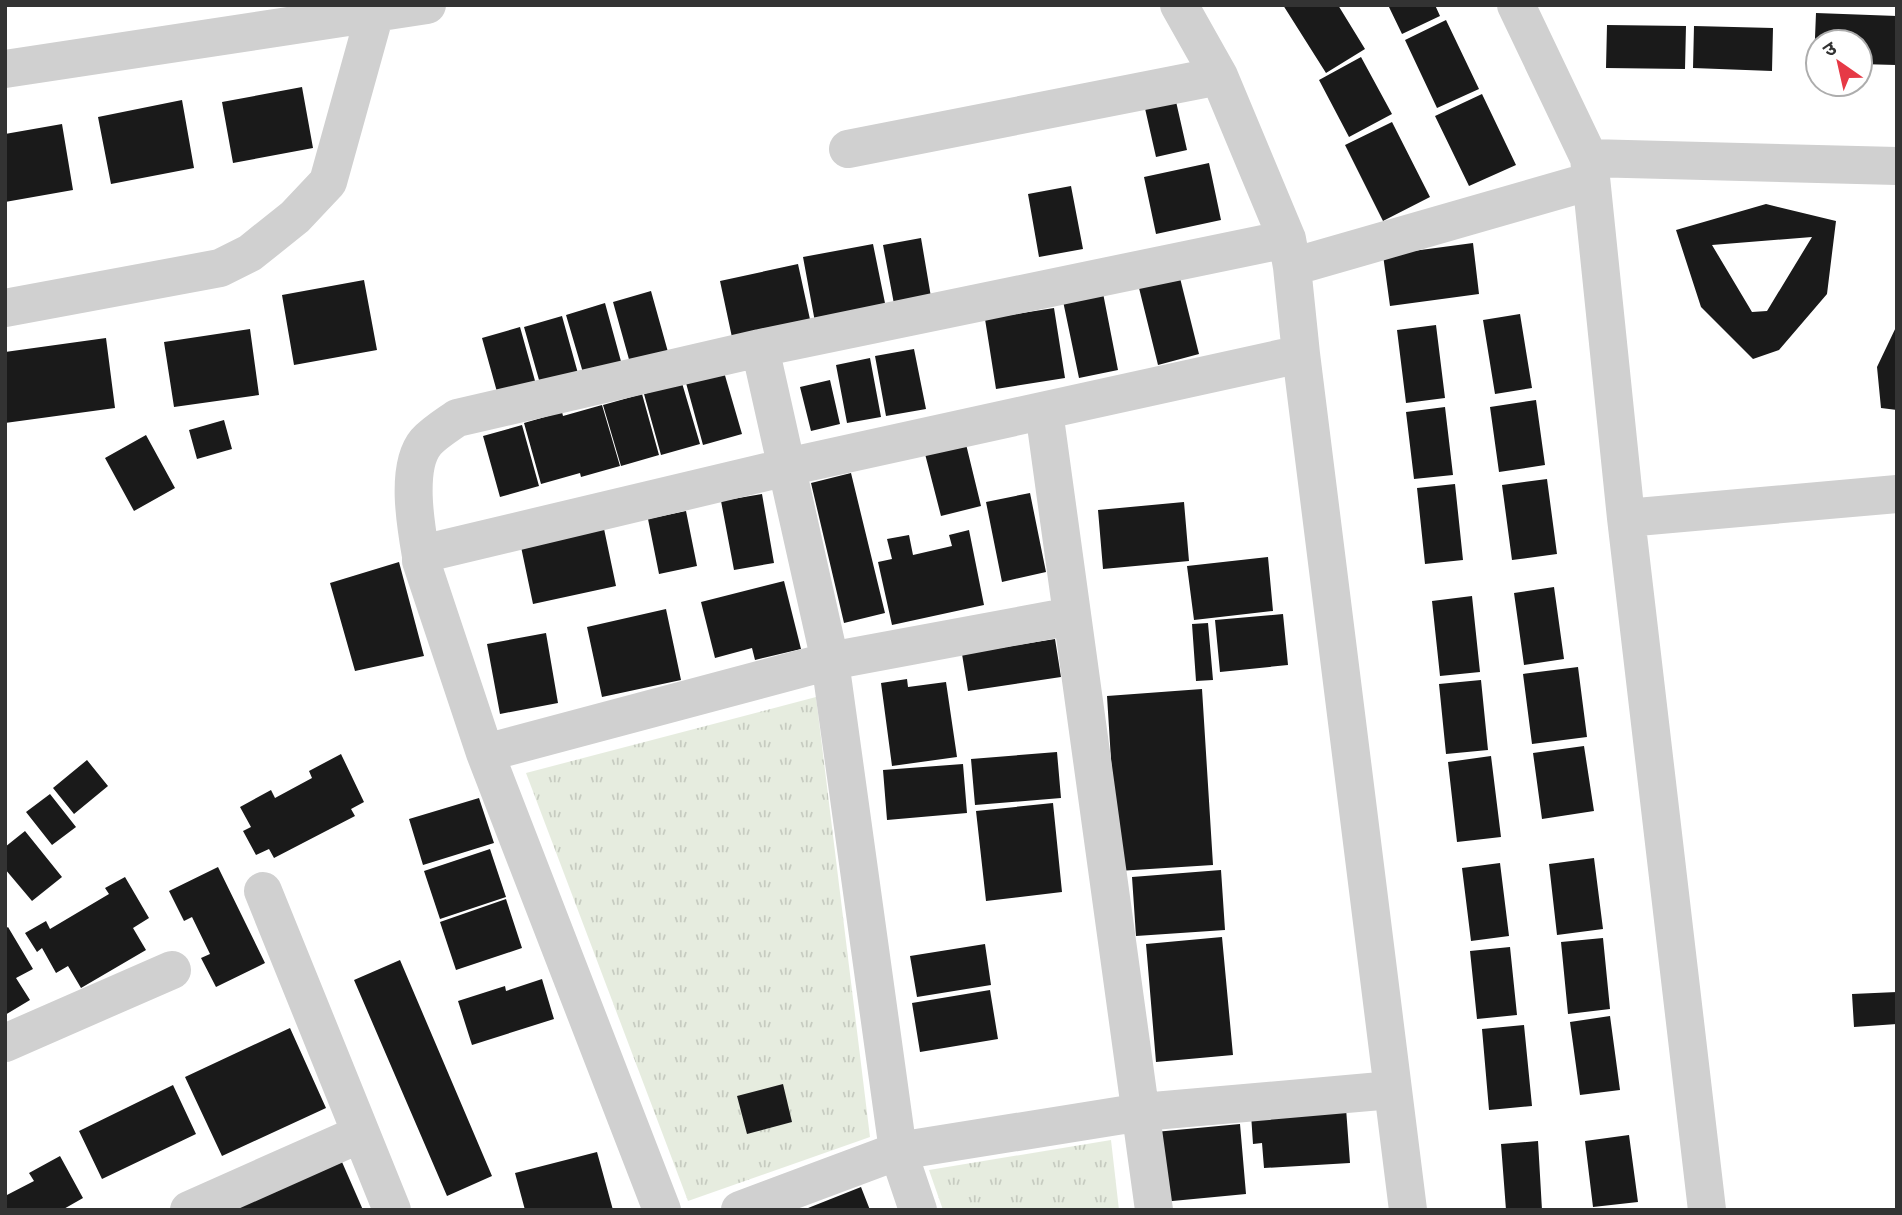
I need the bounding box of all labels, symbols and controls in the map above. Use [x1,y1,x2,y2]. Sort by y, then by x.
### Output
north arrow [1804,28,1874,98]
text: उ [1818,35,1843,64]

